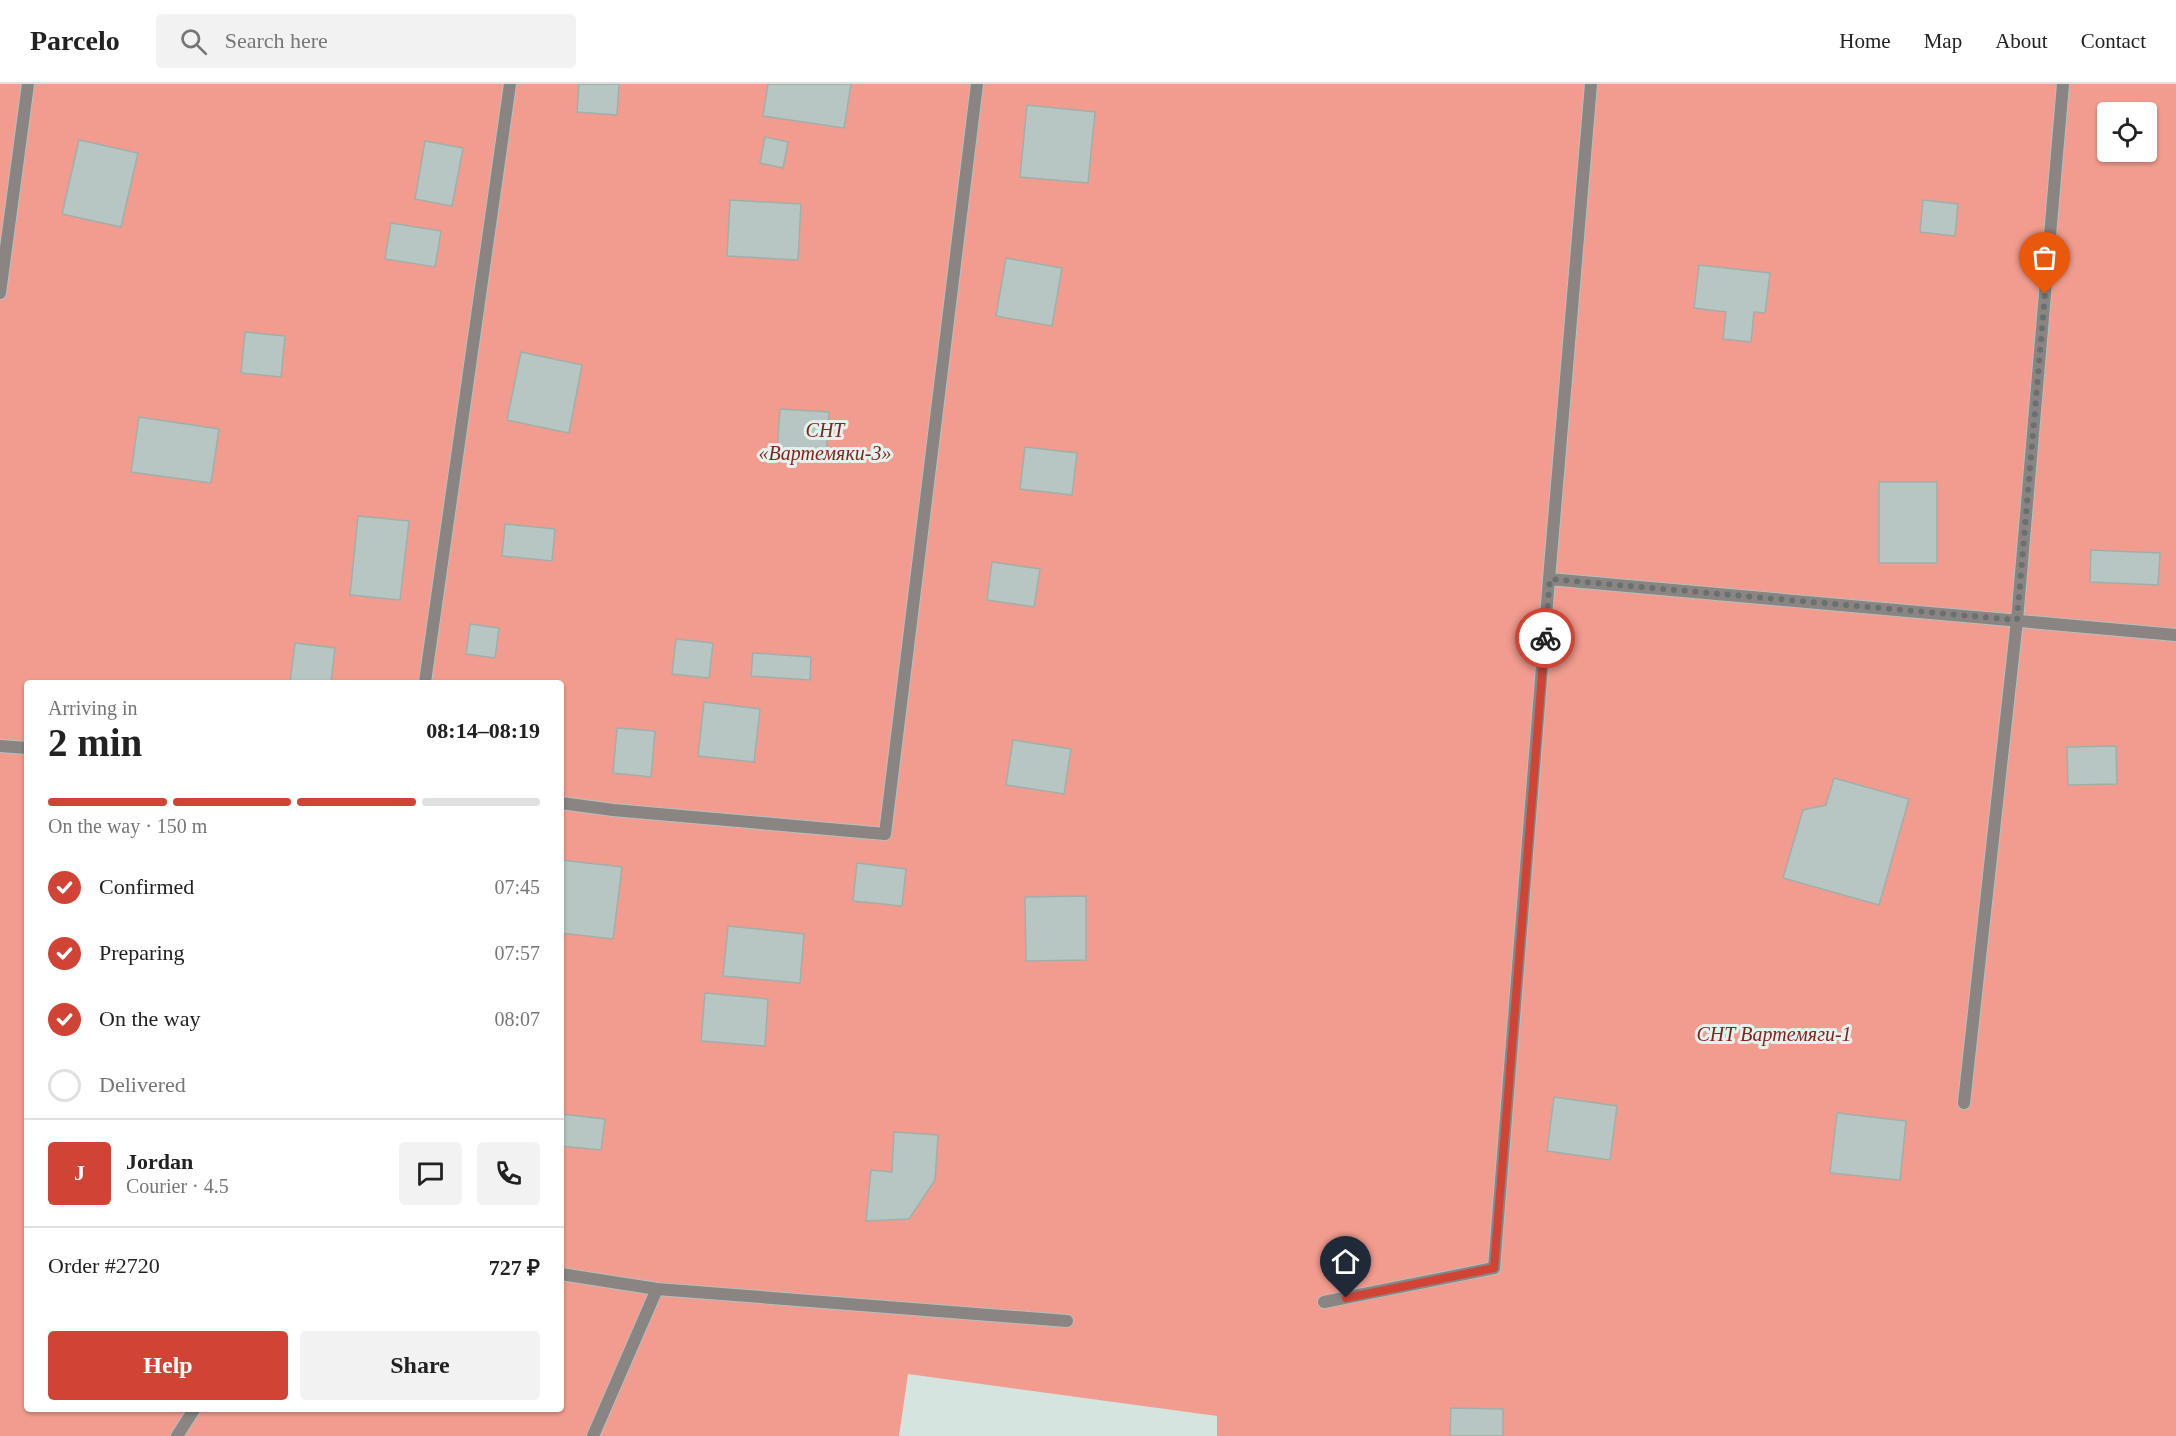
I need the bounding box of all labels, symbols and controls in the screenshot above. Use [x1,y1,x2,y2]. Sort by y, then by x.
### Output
search box [156,14,576,68]
text: Parcelo [30,25,120,56]
icon: search [177,25,210,58]
text: Search here [225,28,328,53]
text: Home [1839,29,1891,53]
text: Map [1924,29,1962,53]
text: About [1995,29,2048,53]
text: Contact [2081,29,2146,53]
map controls [2097,102,2157,162]
button: locate [2097,102,2157,162]
pin [2019,232,2070,294]
icon: bag [2028,241,2061,274]
park label: СНТ «Вартемяки-3» [759,419,891,465]
courier [1515,608,1575,668]
icon: bike [1529,622,1562,655]
text: Arriving in [48,697,137,719]
text: 08:14–08:19 [426,718,540,743]
text: 2 min [48,721,142,764]
text: On the way · 150 m [48,815,207,837]
icon: check [48,871,81,904]
text: Confirmed [99,874,194,899]
text: 07:45 [494,876,540,898]
icon: check [48,937,81,970]
text: Preparing [99,940,185,965]
text: 07:57 [494,942,540,964]
icon: check [48,1003,81,1036]
text: On the way [99,1006,200,1031]
text: 08:07 [494,1008,540,1030]
park label: СНТ Вартемяги-1 [1696,1023,1852,1046]
text: Delivered [99,1072,186,1097]
button: chat [399,1142,462,1205]
button: phone [477,1142,540,1205]
text: Jordan [126,1149,193,1174]
text: J [74,1160,85,1185]
text: Courier · 4.5 [126,1175,229,1197]
pin [1320,1236,1371,1298]
icon: home [1329,1245,1362,1278]
text: Order #2720 [48,1253,160,1278]
text: 727 ₽ [489,1255,540,1280]
button: Help [48,1331,288,1400]
button: Share [300,1331,540,1400]

